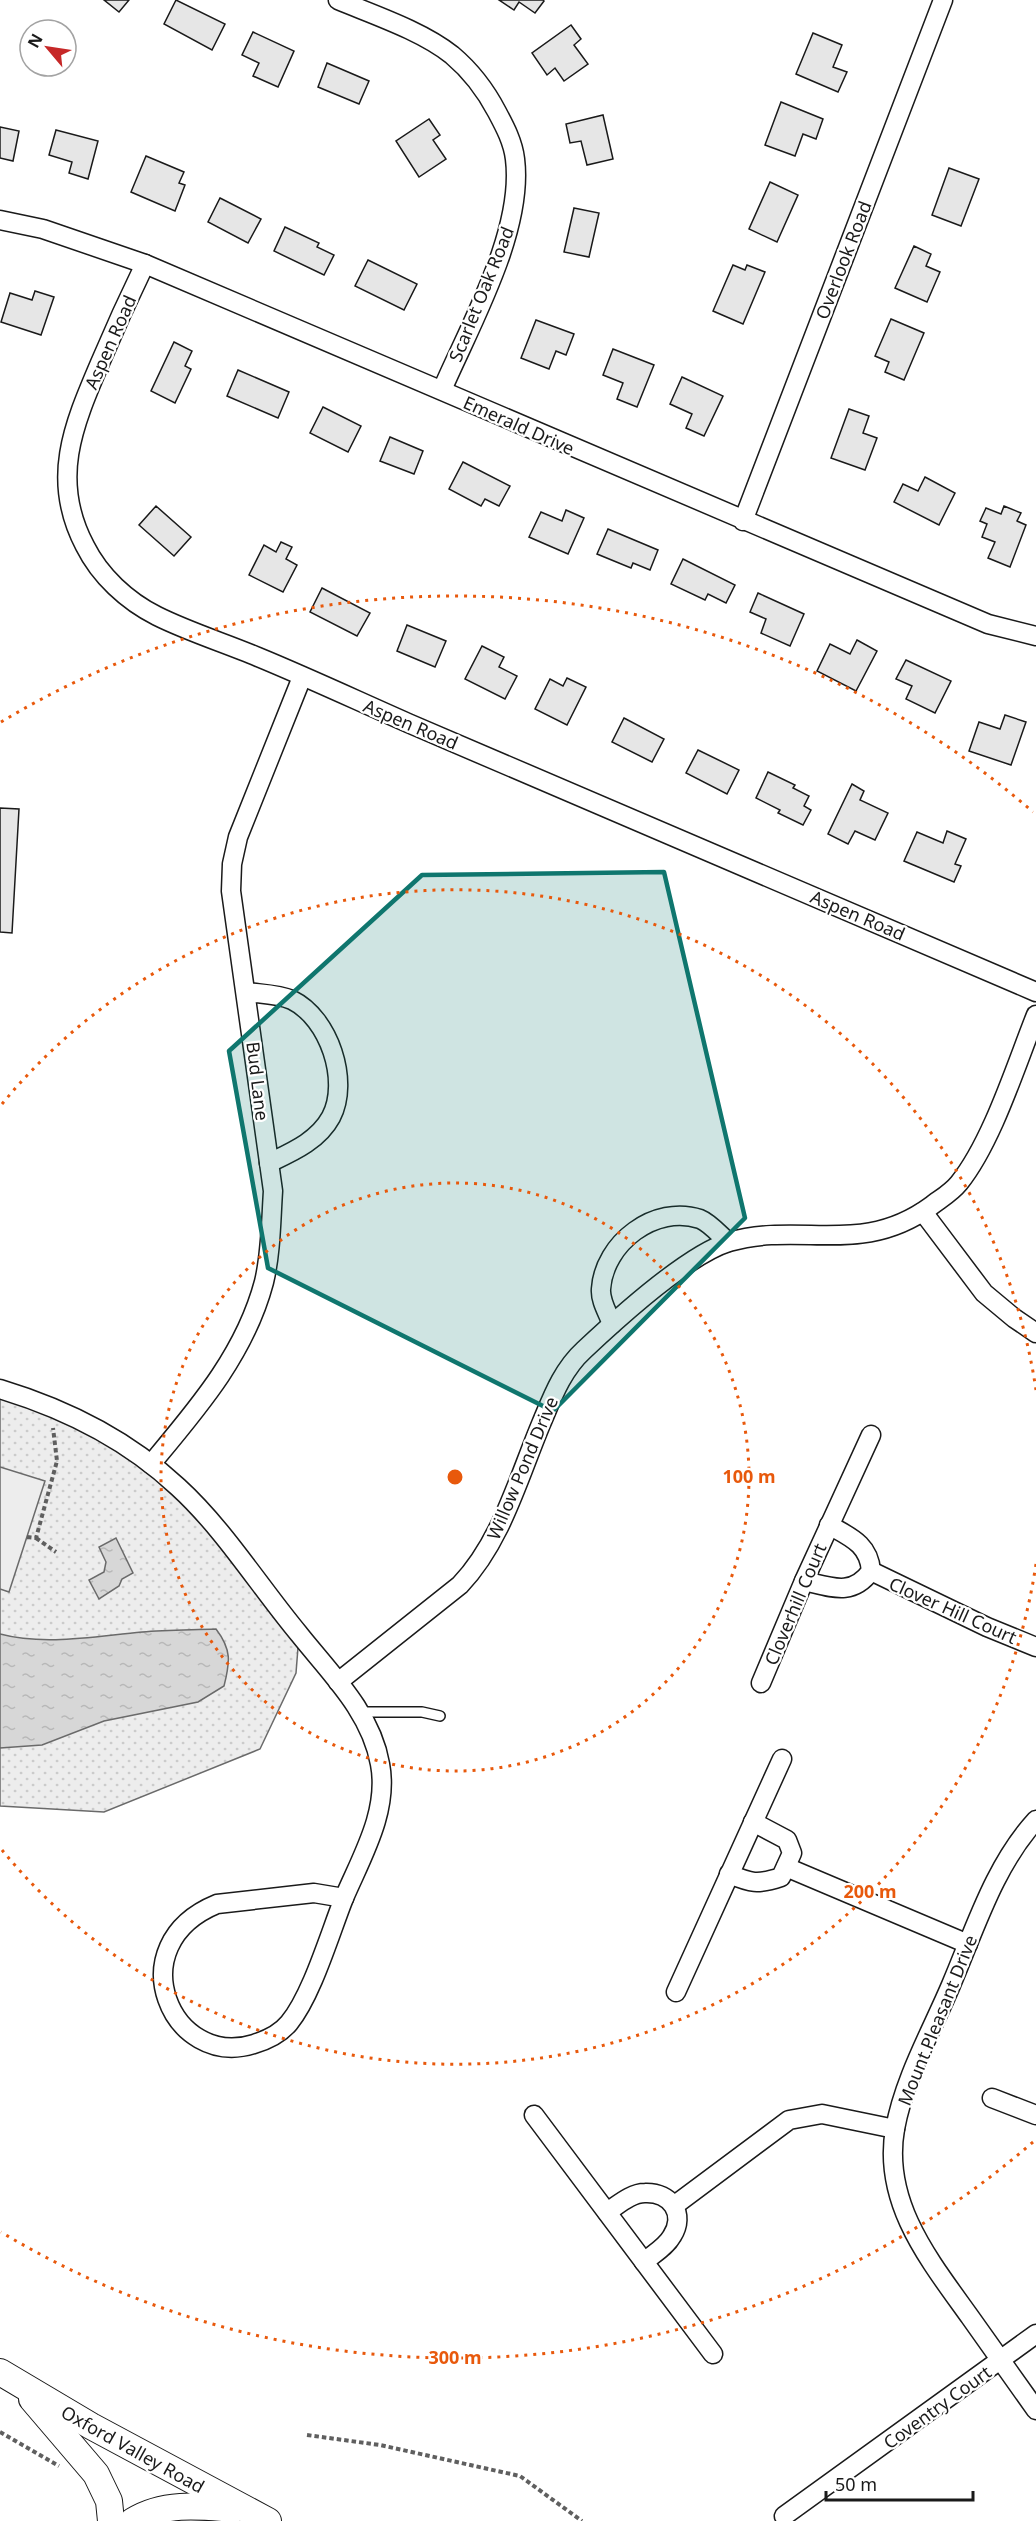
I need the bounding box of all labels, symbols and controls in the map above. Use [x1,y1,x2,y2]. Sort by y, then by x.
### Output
north arrow [18,18,78,78]
text: N [22,30,48,52]
street label: Overlook Road [809,197,877,323]
street label: Scarlet Oak Road [443,223,519,365]
street label: Aspen Road [79,291,141,393]
street label: Emerald Drive [460,390,578,460]
street label: Aspen Road [360,693,462,755]
street label: Aspen Road [807,884,909,946]
street label: Bud Lane [241,1040,275,1122]
street label: Willow Pond Drive [481,1393,563,1543]
text: 100 m [722,1464,776,1488]
centre of rings [445,1467,465,1487]
street label: Cloverhill Court [758,1539,832,1669]
street label: Clover Hill Court [885,1571,1021,1649]
text: 200 m [843,1879,897,1903]
street label: Mount Pleasant Drive [892,1931,982,2109]
text: 300 m [428,2345,482,2369]
street label: Coventry Court [878,2360,996,2454]
street label: Oxford Valley Road [57,2400,209,2498]
scale bar [826,2464,973,2502]
text: 50 m [835,2472,877,2496]

